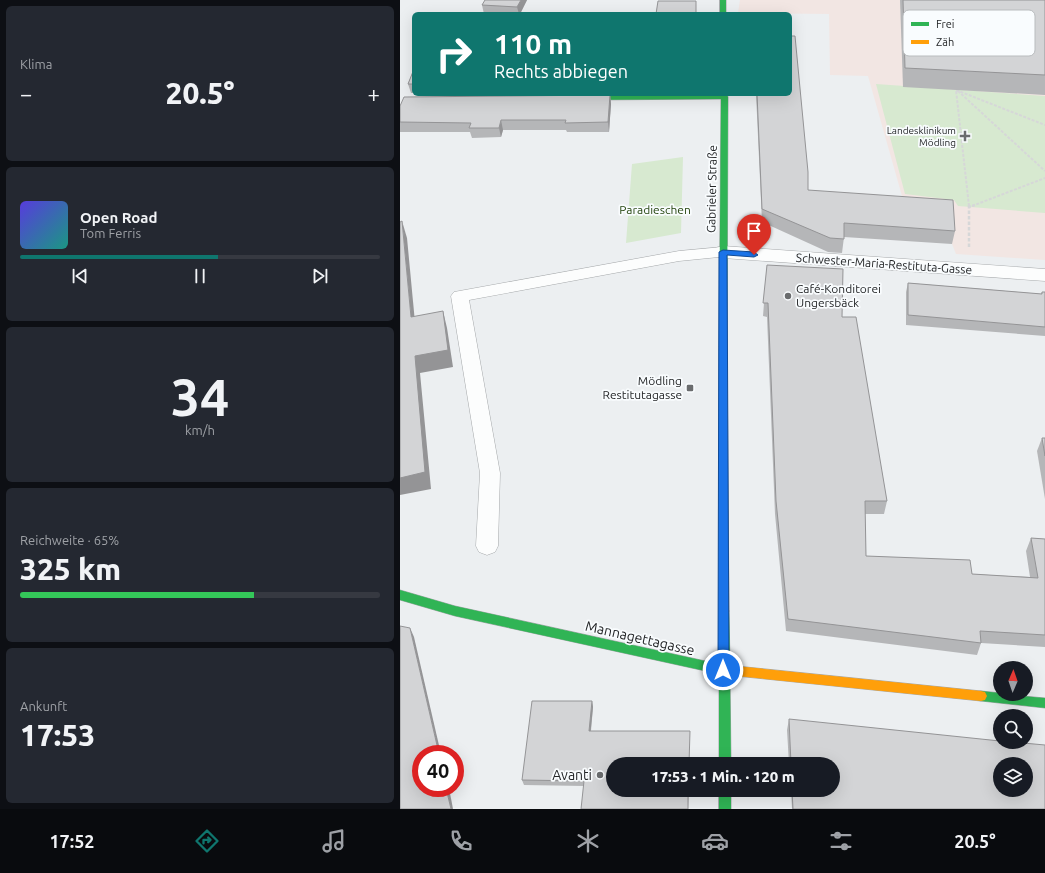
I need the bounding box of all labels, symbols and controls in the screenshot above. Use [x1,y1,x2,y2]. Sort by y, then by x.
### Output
legend [903,10,1035,56]
text: Frei [936,18,955,30]
icon: right [428,28,480,80]
text: 110 m [494,28,572,59]
text: Zäh [936,36,954,48]
text: Klima [20,57,52,71]
text: Rechts abbiegen [494,61,628,81]
text: 20.5° [165,76,235,110]
text: − [20,81,32,106]
text: + [368,81,380,106]
place label: Landesklinikum Mödling [887,125,956,148]
marker: Landesklinikum Mödling [959,130,971,142]
street label: Gabrieler Straße [704,145,719,233]
park label: Paradieschen [619,203,691,216]
text: Open Road [80,209,157,226]
pin [737,214,771,255]
icon: arrive [743,220,765,242]
text: Tom Ferris [80,226,141,240]
street label: Schwester-Maria-Restituta-Gasse [795,251,973,276]
icon: previous [69,265,91,287]
icon: pause [189,265,211,287]
icon: next [309,265,331,287]
place label: Café-Konditorei Ungersbäck [796,282,881,309]
marker: Café-Konditorei Ungersbäck [783,291,793,301]
text: 34 [171,368,229,426]
place label: Mödling Restitutagasse [603,374,682,401]
marker: Mödling Restitutagasse [685,383,695,393]
text: km/h [185,423,215,437]
text: Reichweite · 65% [20,533,119,547]
text: 325 km [20,552,121,586]
street label: Mannagettagasse [584,618,696,658]
position arrow [702,649,744,691]
north arrow [993,661,1033,701]
map controls [993,661,1033,797]
text: Ankunft [20,699,67,713]
button: search [993,709,1033,749]
text: 17:53 [20,718,95,752]
speed limit sign: 40 [412,745,464,797]
button: layers [993,757,1033,797]
place label: Avanti [552,767,592,783]
text: 17:53 · 1 Min. · 120 m [651,768,795,785]
marker: Avanti [595,770,605,780]
icon: directions [193,827,221,855]
icon: music [320,827,348,855]
icon: phone [447,827,475,855]
icon: climate [574,827,602,855]
icon: car [701,827,729,855]
icon: filters [827,827,855,855]
text: 17:52 [49,831,94,851]
text: 20.5° [954,831,996,851]

